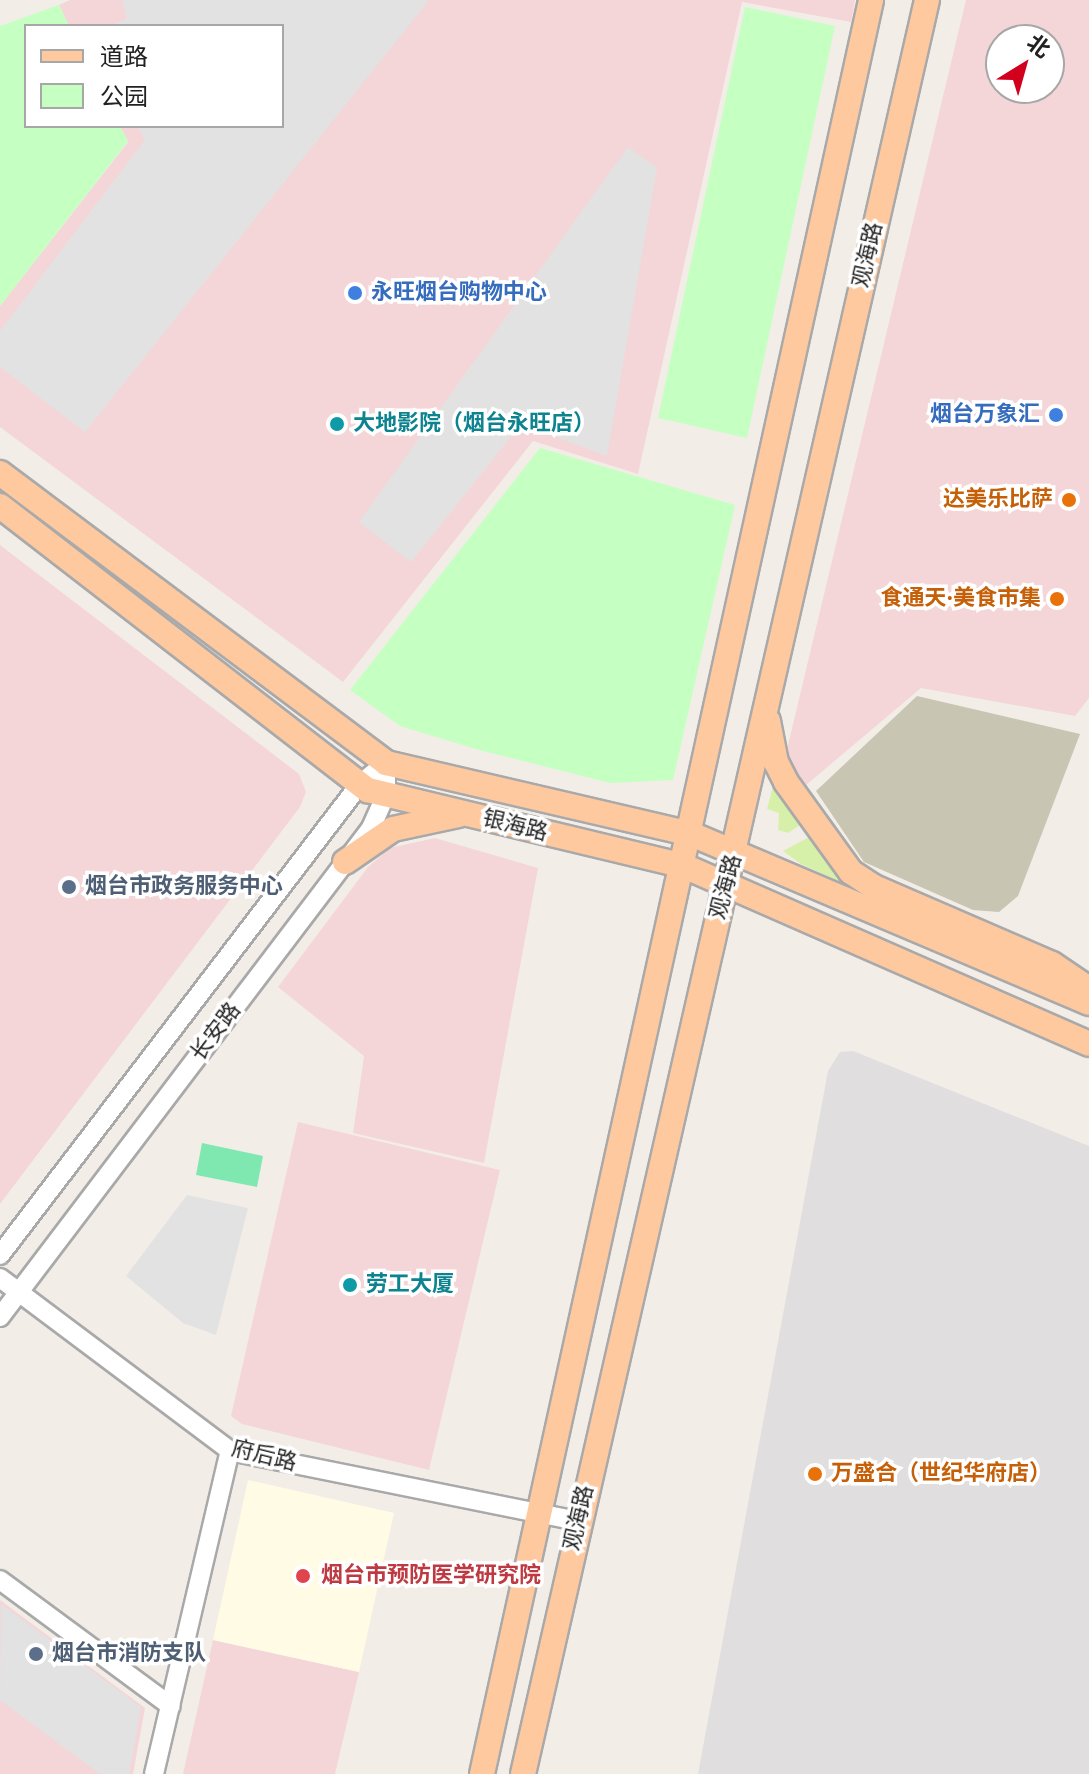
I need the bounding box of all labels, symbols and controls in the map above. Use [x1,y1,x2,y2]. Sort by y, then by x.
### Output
legend [24,24,284,128]
north arrow [985,24,1065,104]
text: 北 [1020,27,1057,66]
text: 道路 [100,40,148,75]
text: 公园 [100,80,148,115]
street label: 观海路 [848,220,888,290]
place label: 永旺烟台购物中心 [371,280,547,306]
marker: 永旺烟台购物中心 [346,284,364,302]
place label: 烟台万象汇 [930,402,1040,428]
marker: 烟台万象汇 [1047,406,1065,424]
place label: 大地影院（烟台永旺店） [353,411,595,437]
marker: 大地影院（烟台永旺店） [328,415,346,433]
place label: 达美乐比萨 [943,487,1053,513]
marker: 达美乐比萨 [1060,491,1078,509]
place label: 食通天·美食市集 [880,586,1041,612]
marker: 食通天·美食市集 [1048,590,1066,608]
street label: 银海路 [480,805,550,847]
street label: 观海路 [705,852,747,922]
place label: 烟台市政务服务中心 [85,874,283,900]
marker: 烟台市政务服务中心 [60,878,78,896]
street label: 长安路 [186,998,246,1066]
place label: 劳工大厦 [366,1272,454,1298]
marker: 劳工大厦 [341,1276,359,1294]
street label: 府后路 [229,1435,299,1477]
place label: 万盛合（世纪华府店） [831,1461,1051,1487]
marker: 万盛合（世纪华府店） [806,1465,824,1483]
street label: 观海路 [559,1483,599,1553]
place label: 烟台市预防医学研究院 [321,1563,541,1589]
marker: 烟台市预防医学研究院 [292,1565,314,1587]
place label: 烟台市消防支队 [52,1641,206,1667]
marker: 烟台市消防支队 [27,1645,45,1663]

